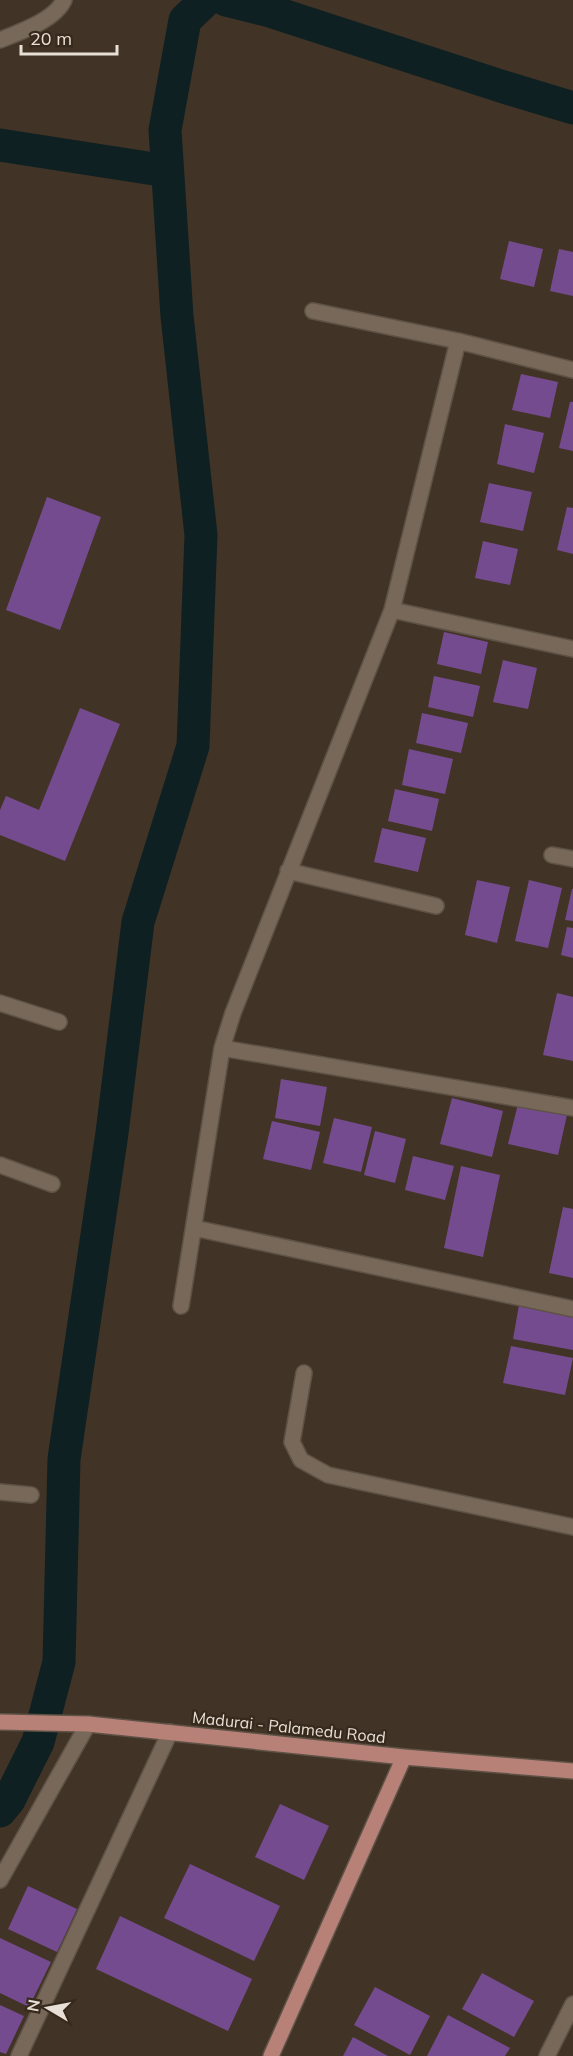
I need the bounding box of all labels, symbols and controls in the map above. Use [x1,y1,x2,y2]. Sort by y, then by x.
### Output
scale bar [21,18,117,56]
text: 20 m [30,27,72,50]
street label: Madurai - Palamedu Road [191,1707,387,1747]
north arrow [18,1978,78,2038]
text: N [22,1998,44,2013]

